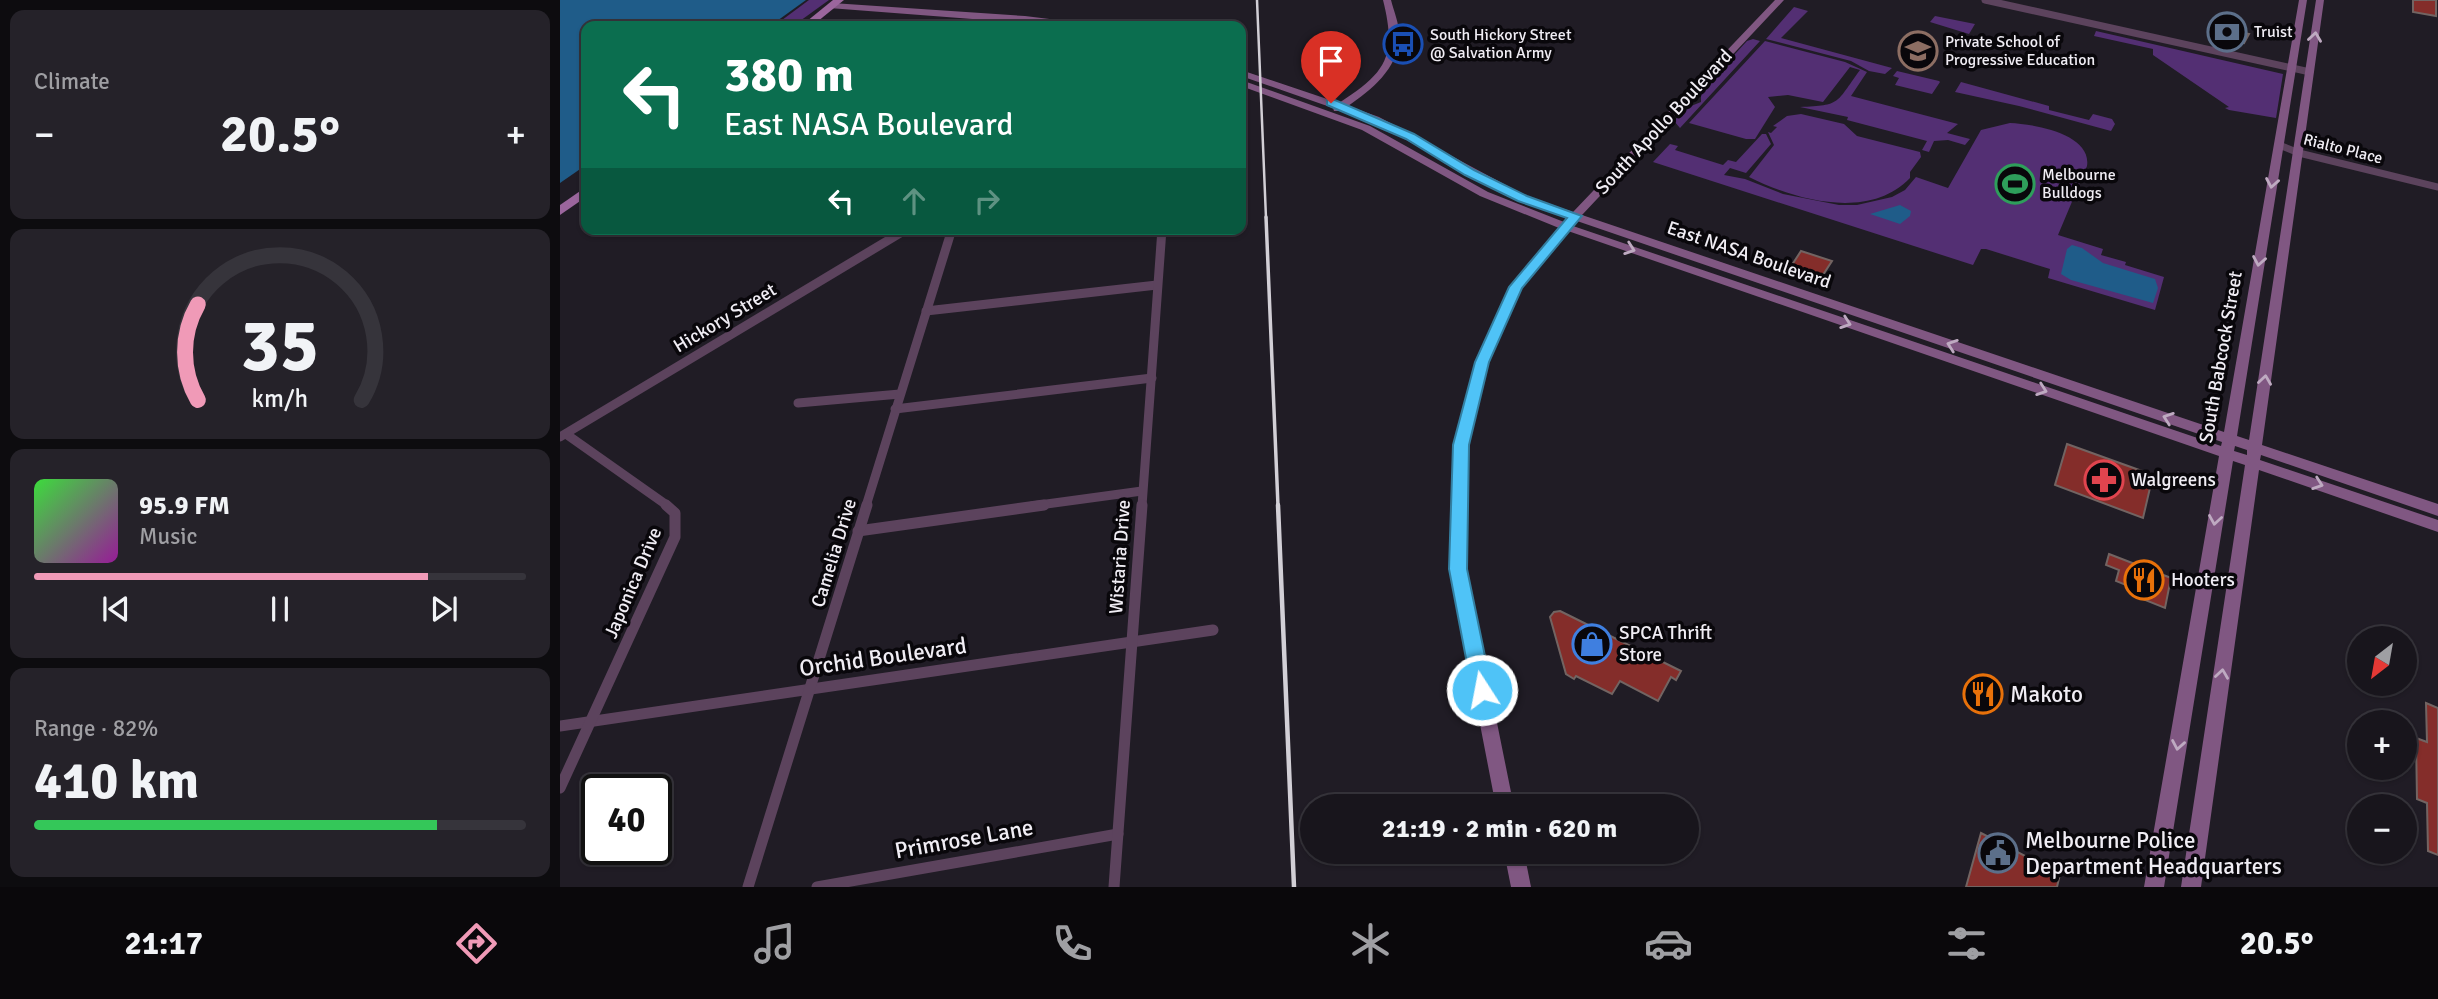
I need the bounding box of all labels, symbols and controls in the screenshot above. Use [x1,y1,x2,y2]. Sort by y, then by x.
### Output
bank icon: Truist [2206,11,2248,53]
place label: Truist [2254,22,2293,42]
bus stop icon: South Hickory Street @ Salvation Army [1382,23,1424,65]
place label: South Hickory Street @ Salvation Army [1430,25,1572,63]
school or university icon: Private School of Progressive Education [1897,30,1939,72]
pin [1301,31,1361,103]
one-way arrow [2307,31,2322,43]
place label: Private School of Progressive Education [1945,32,2095,70]
icon: arrive [1312,42,1350,80]
street label: South Apollo Boulevard [1590,44,1738,200]
text: 380 m [724,45,854,105]
icon: left [609,49,700,140]
text: Climate [34,67,110,96]
text: 20.5° [220,102,340,166]
text: East NASA Boulevard [724,105,1013,144]
text: − [34,111,55,158]
text: + [505,111,526,158]
street label: Rialto Place [2301,129,2385,169]
sports icon: Melbourne Bulldogs [1994,163,2036,205]
place label: Melbourne Bulldogs [2042,165,2116,203]
one-way arrow [2265,177,2280,189]
icon: left [822,182,860,220]
icon: ahead [895,182,933,220]
icon: right [968,182,1006,220]
street label: East NASA Boulevard [1664,216,1834,294]
one-way arrow [1624,241,1636,256]
one-way arrow [2252,255,2267,267]
street label: South Babcock Street [2194,269,2248,445]
street label: Hickory Street [669,278,781,358]
text: 35 [241,302,319,391]
one-way arrow [1839,315,1851,329]
one-way arrow [1947,339,1959,353]
one-way arrow [2257,374,2272,386]
one-way arrow [2035,382,2047,396]
text: km/h [252,383,308,414]
one-way arrow [2162,412,2174,426]
pharmacy icon: Walgreens [2083,459,2125,501]
place label: Walgreens [2131,468,2216,492]
one-way arrow [2311,476,2323,490]
text: 95.9 FM [139,490,230,522]
street label: Camelia Drive [806,496,862,610]
street label: Wistaria Drive [1104,499,1136,615]
one-way arrow [2208,514,2223,526]
text: Music [139,522,197,551]
street label: Japonica Drive [599,524,667,642]
restaurant icon: Hooters [2123,559,2165,601]
place label: Hooters [2171,568,2235,592]
icon: previous [97,590,135,628]
icon: pause [261,590,299,628]
icon: next [425,590,463,628]
place label: SPCA Thrift Store [1619,621,1712,667]
shop icon: SPCA Thrift Store [1571,623,1613,665]
north arrow [2347,626,2417,696]
map controls [2347,626,2417,864]
street label: Orchid Boulevard [797,631,969,683]
position arrow [1445,653,1519,727]
one-way arrow [2214,668,2229,680]
restaurant icon: Makoto [1962,673,2004,715]
place label: Makoto [2010,680,2083,709]
button: + [2347,710,2417,780]
text: Range · 82% [34,714,158,743]
one-way arrow [2171,739,2186,751]
text: 410 km [34,749,199,813]
speed limit sign: 40 [581,774,672,865]
button: − [2347,794,2417,864]
street label: Primrose Lane [892,813,1036,865]
text: 21:19 · 2 min · 620 m [1382,813,1617,845]
place label: Melbourne Police Department Headquarters [2025,826,2282,881]
public building icon: Melbourne Police Department Headquarters [1977,832,2019,874]
icon: directions [452,919,501,968]
icon: music [750,919,799,968]
icon: phone [1048,919,1097,968]
icon: climate [1346,919,1395,968]
icon: car [1644,919,1693,968]
icon: filters [1942,919,1991,968]
text: 21:17 [124,924,203,963]
text: 20.5° [2240,924,2314,963]

